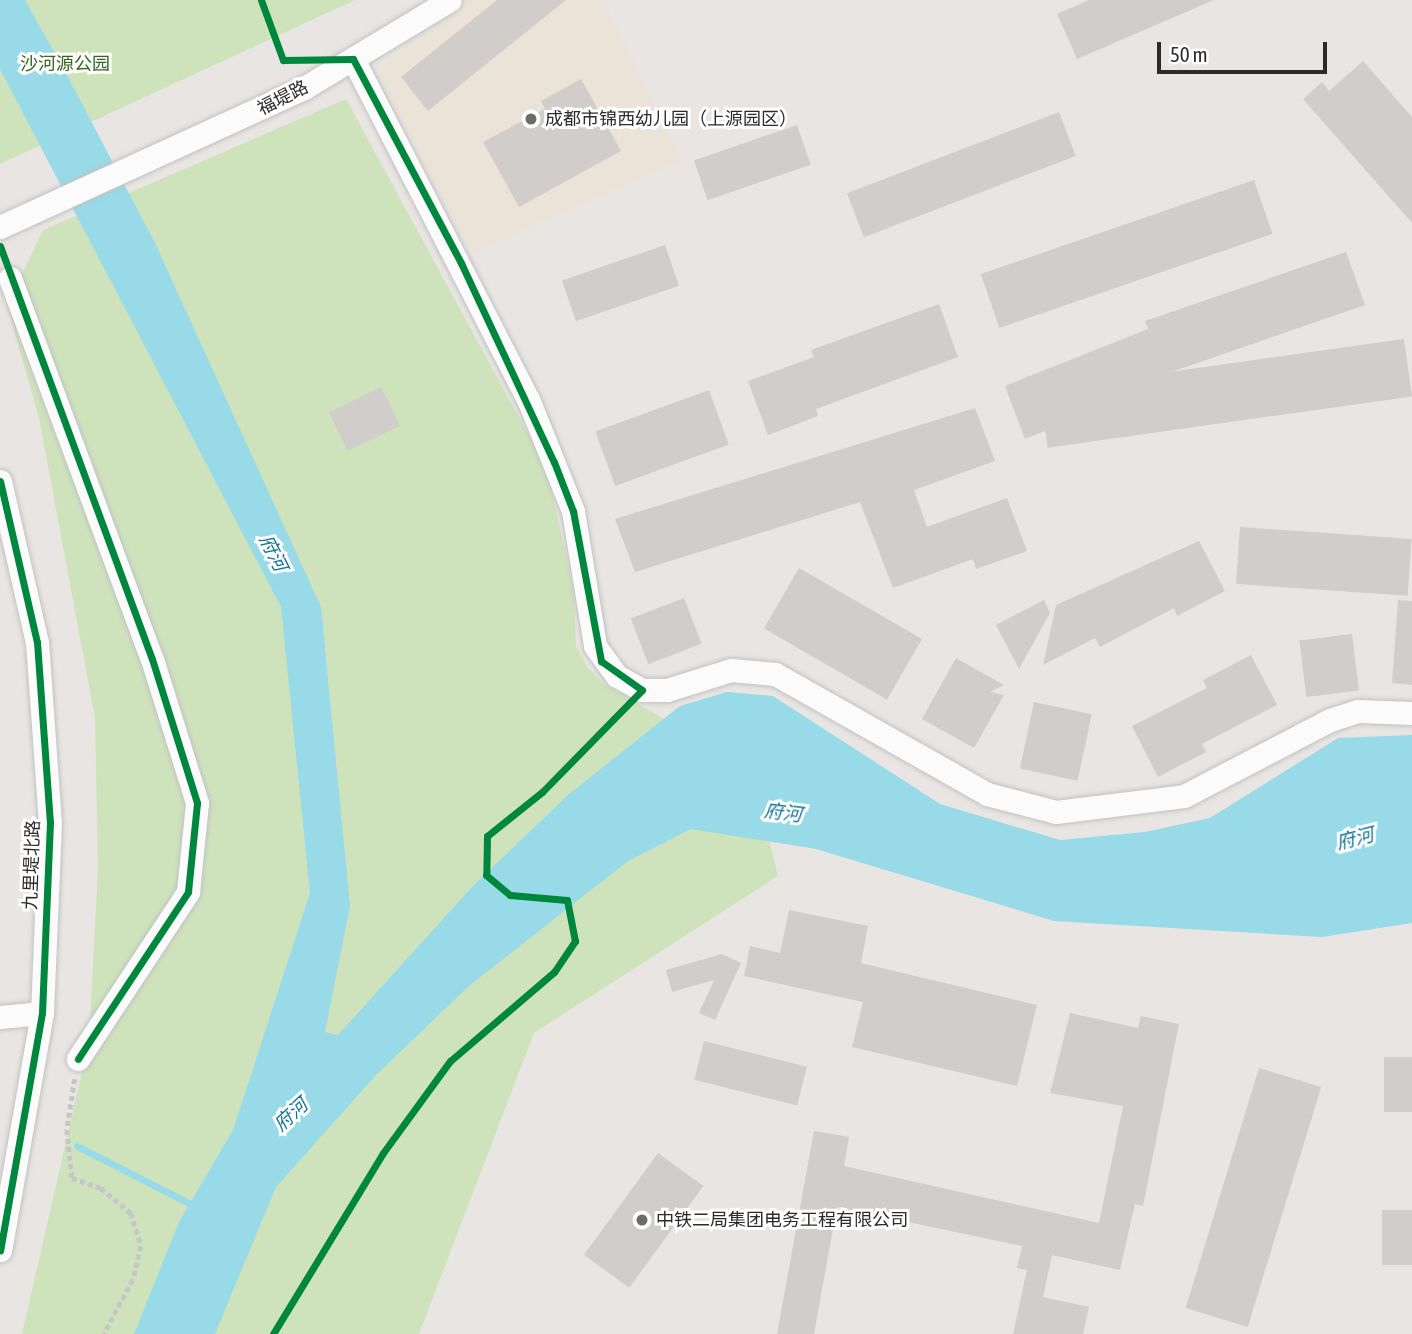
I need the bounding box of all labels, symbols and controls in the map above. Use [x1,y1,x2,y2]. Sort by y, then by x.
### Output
scale bar [1160,28,1330,72]
text: 50 m [1170,42,1208,66]
park label: 沙河源公园 [20,53,110,75]
street label: 福堤路 [254,76,312,120]
place label: 成都市锦西幼儿园（上源园区） [545,108,797,130]
marker: 成都市锦西幼儿园（上源园区） [523,111,539,127]
water label: 府河 [254,531,292,575]
water label: 府河 [763,799,803,827]
street label: 九里堤北路 [20,820,44,910]
water label: 府河 [1334,823,1376,855]
water label: 府河 [269,1094,313,1136]
place label: 中铁二局集团电务工程有限公司 [656,1209,908,1231]
marker: 中铁二局集团电务工程有限公司 [634,1212,650,1228]

